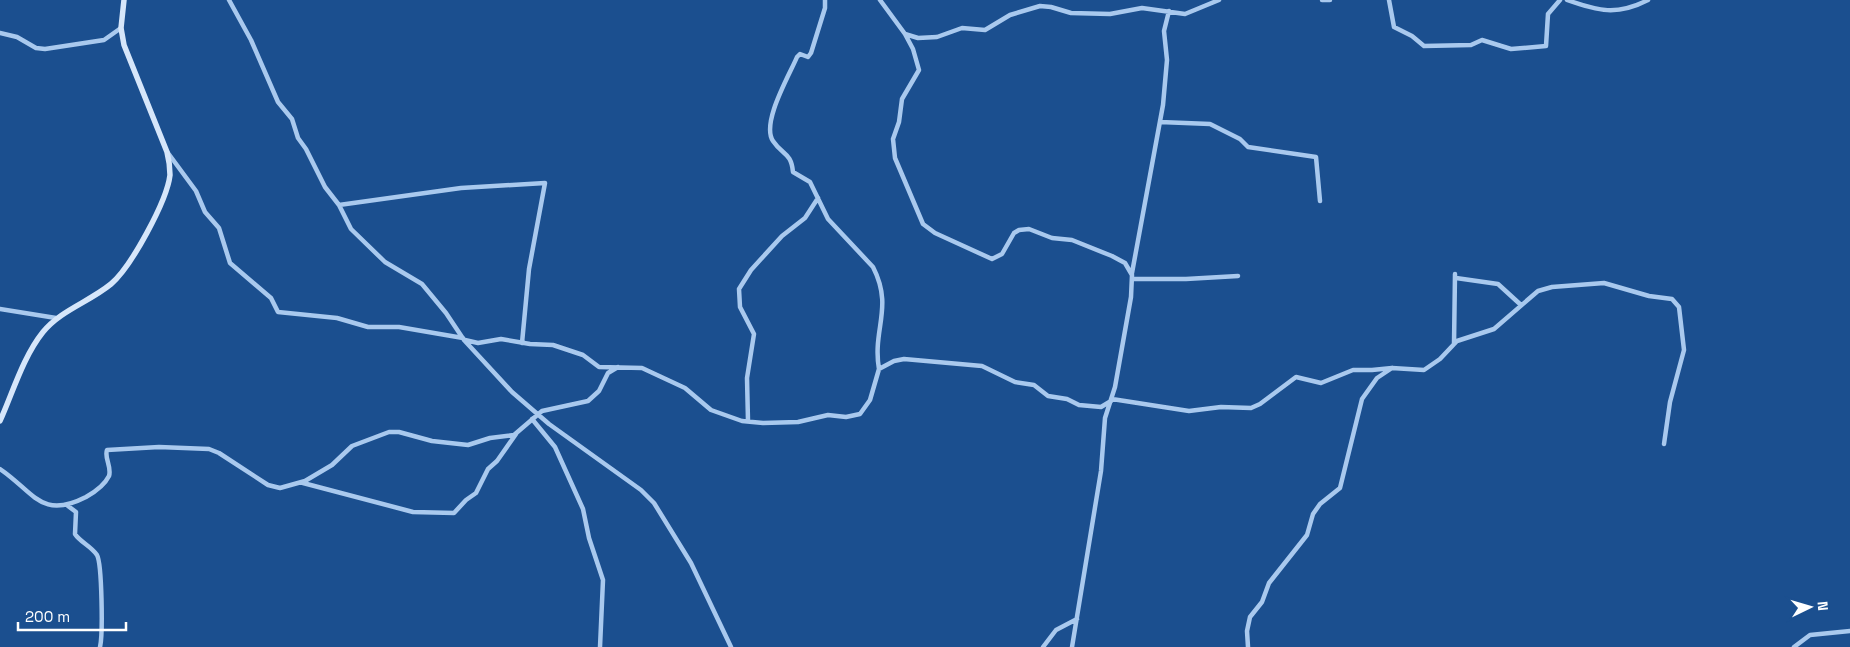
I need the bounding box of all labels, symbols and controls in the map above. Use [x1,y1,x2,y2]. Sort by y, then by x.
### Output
north arrow [1785,582,1835,632]
scale bar [18,600,125,632]
text: N [1814,600,1832,611]
text: 200 m [25,607,70,626]

